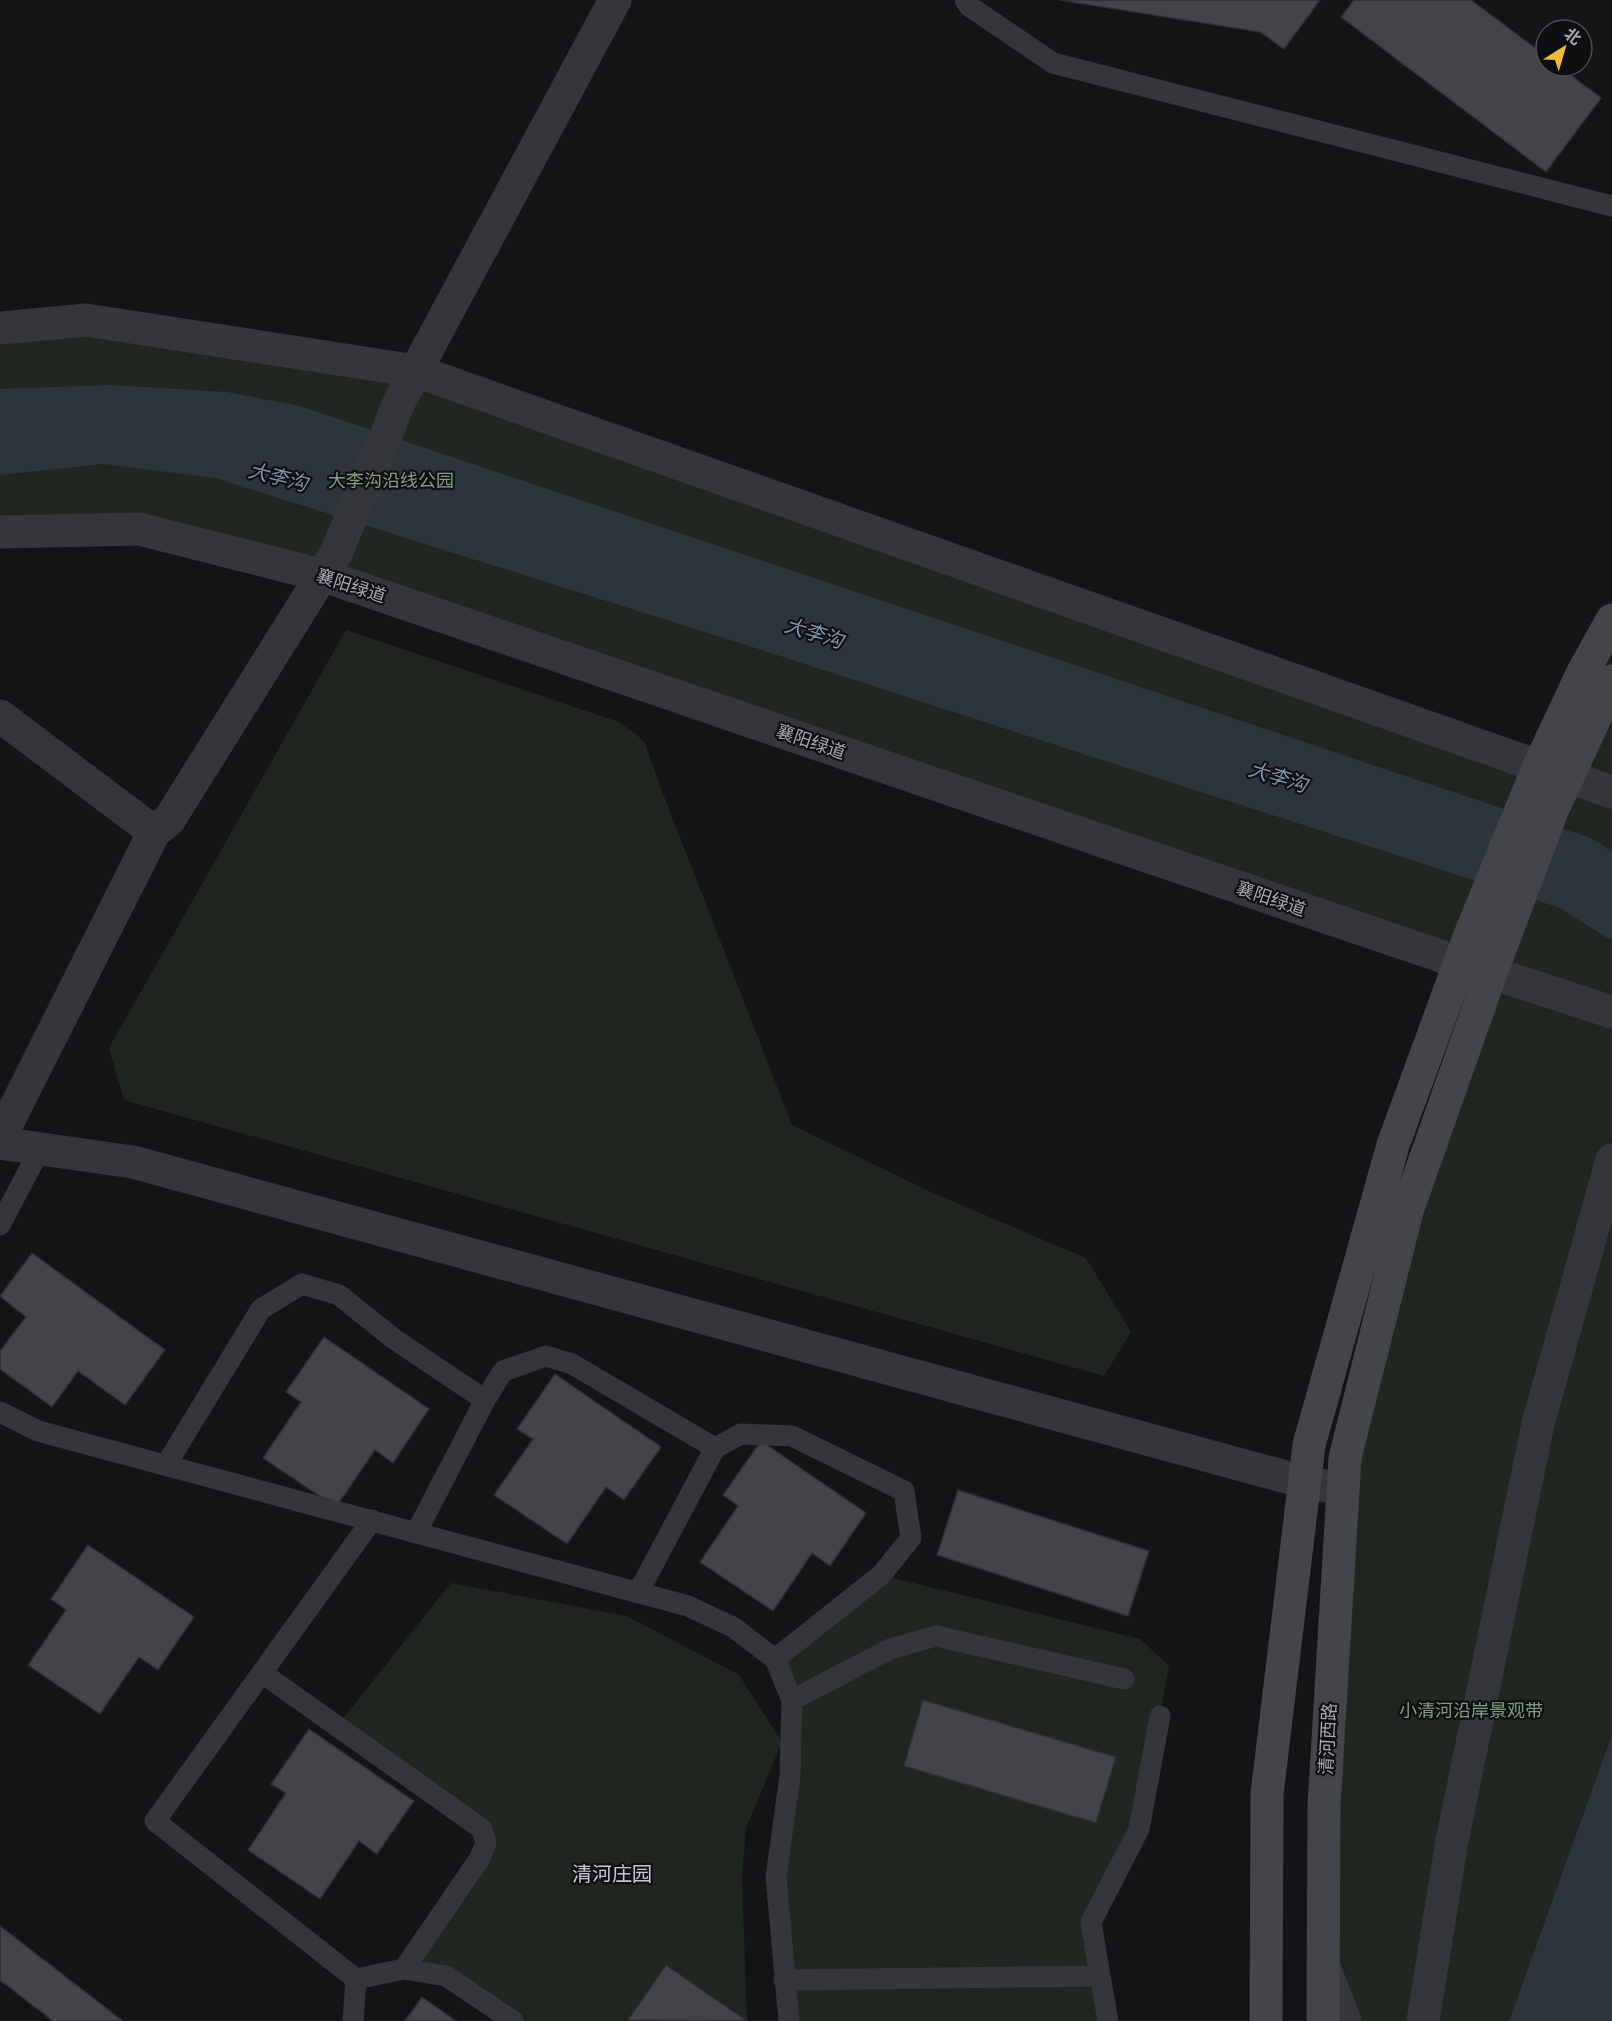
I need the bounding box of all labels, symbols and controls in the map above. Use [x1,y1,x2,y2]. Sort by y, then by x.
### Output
north arrow [1534,18,1594,78]
text: 北 [1561,24,1585,49]
water label: 大李沟 [246,458,312,496]
park label: 大李沟沿线公园 [328,470,454,492]
street label: 襄阳绿道 [313,564,389,608]
water label: 大李沟 [782,613,848,654]
street label: 襄阳绿道 [773,720,849,764]
water label: 大李沟 [1246,757,1312,798]
street label: 襄阳绿道 [1233,877,1309,921]
park label: 小清河沿岸景观带 [1399,1700,1543,1722]
street label: 清河西路 [1315,1702,1341,1776]
district label: 清河庄园 [572,1862,652,1886]

